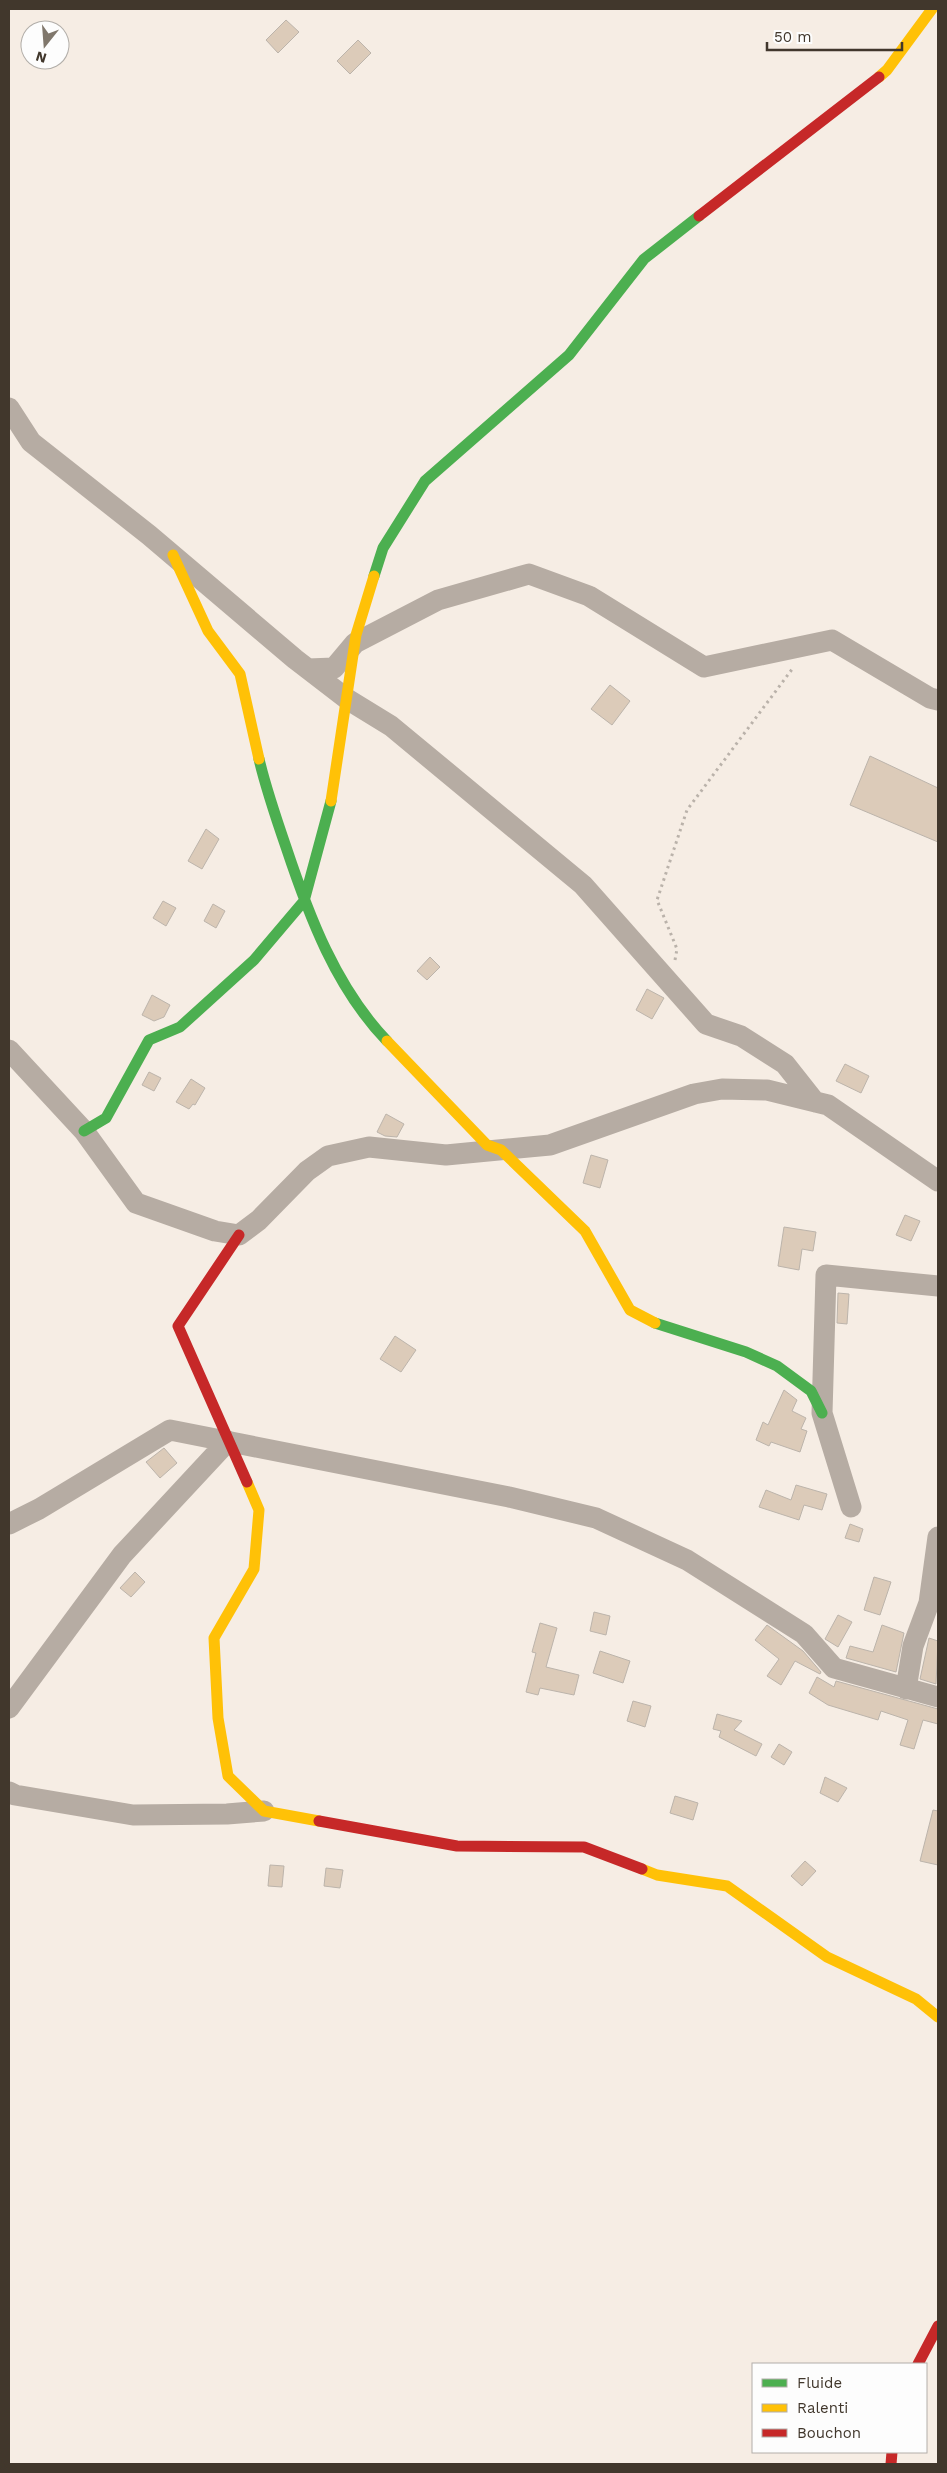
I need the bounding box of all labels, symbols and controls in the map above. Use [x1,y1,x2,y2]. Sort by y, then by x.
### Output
north arrow [20,20,70,70]
scale bar [767,20,902,52]
text: 50 m [774,28,811,46]
text: N [34,48,48,67]
legend [752,2363,927,2453]
text: Fluide [797,2374,842,2392]
text: Ralenti [797,2399,848,2417]
text: Bouchon [797,2424,861,2442]

